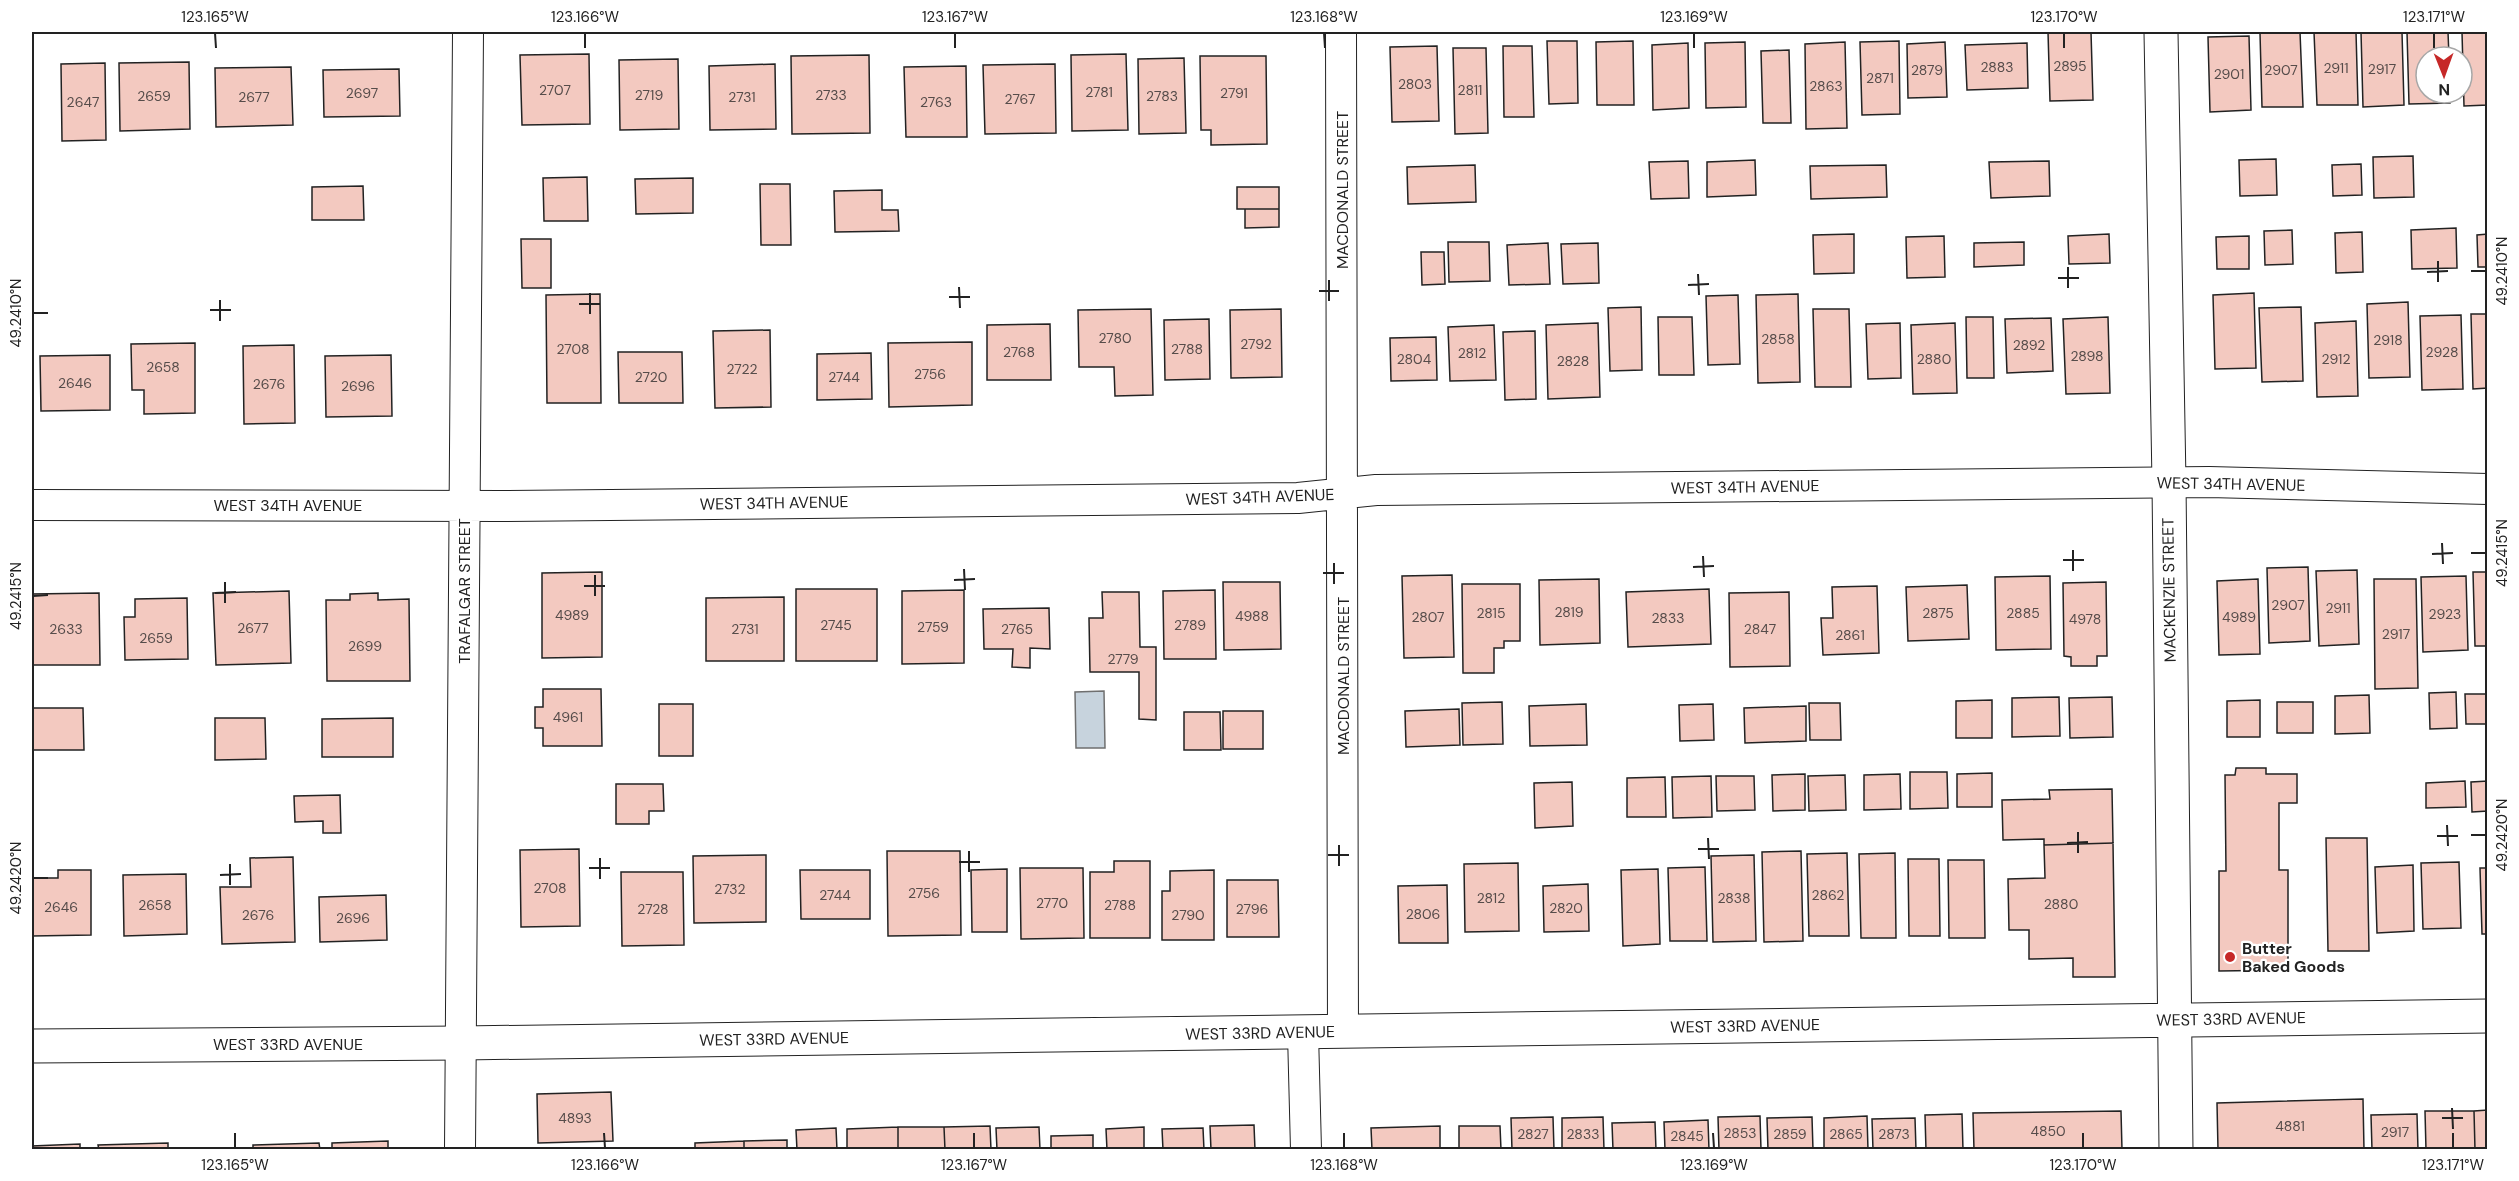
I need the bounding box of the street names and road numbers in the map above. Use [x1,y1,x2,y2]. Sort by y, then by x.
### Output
street label: MACDONALD STREET [1332,111,1353,269]
street label: WEST 34TH AVENUE [2156,472,2306,496]
street label: WEST 34TH AVENUE [1670,475,1820,499]
street label: WEST 34TH AVENUE [1185,484,1335,510]
street label: WEST 34TH AVENUE [699,491,849,515]
street label: WEST 34TH AVENUE [214,495,362,516]
street label: TRAFALGAR STREET [454,518,475,664]
street label: MACKENZIE STREET [2157,518,2181,662]
street label: MACDONALD STREET [1333,597,1354,755]
street label: WEST 33RD AVENUE [2156,1007,2306,1031]
street label: WEST 33RD AVENUE [1670,1014,1820,1038]
street label: WEST 33RD AVENUE [1185,1021,1335,1045]
street label: WEST 33RD AVENUE [699,1027,849,1051]
street label: WEST 33RD AVENUE [213,1034,363,1055]

